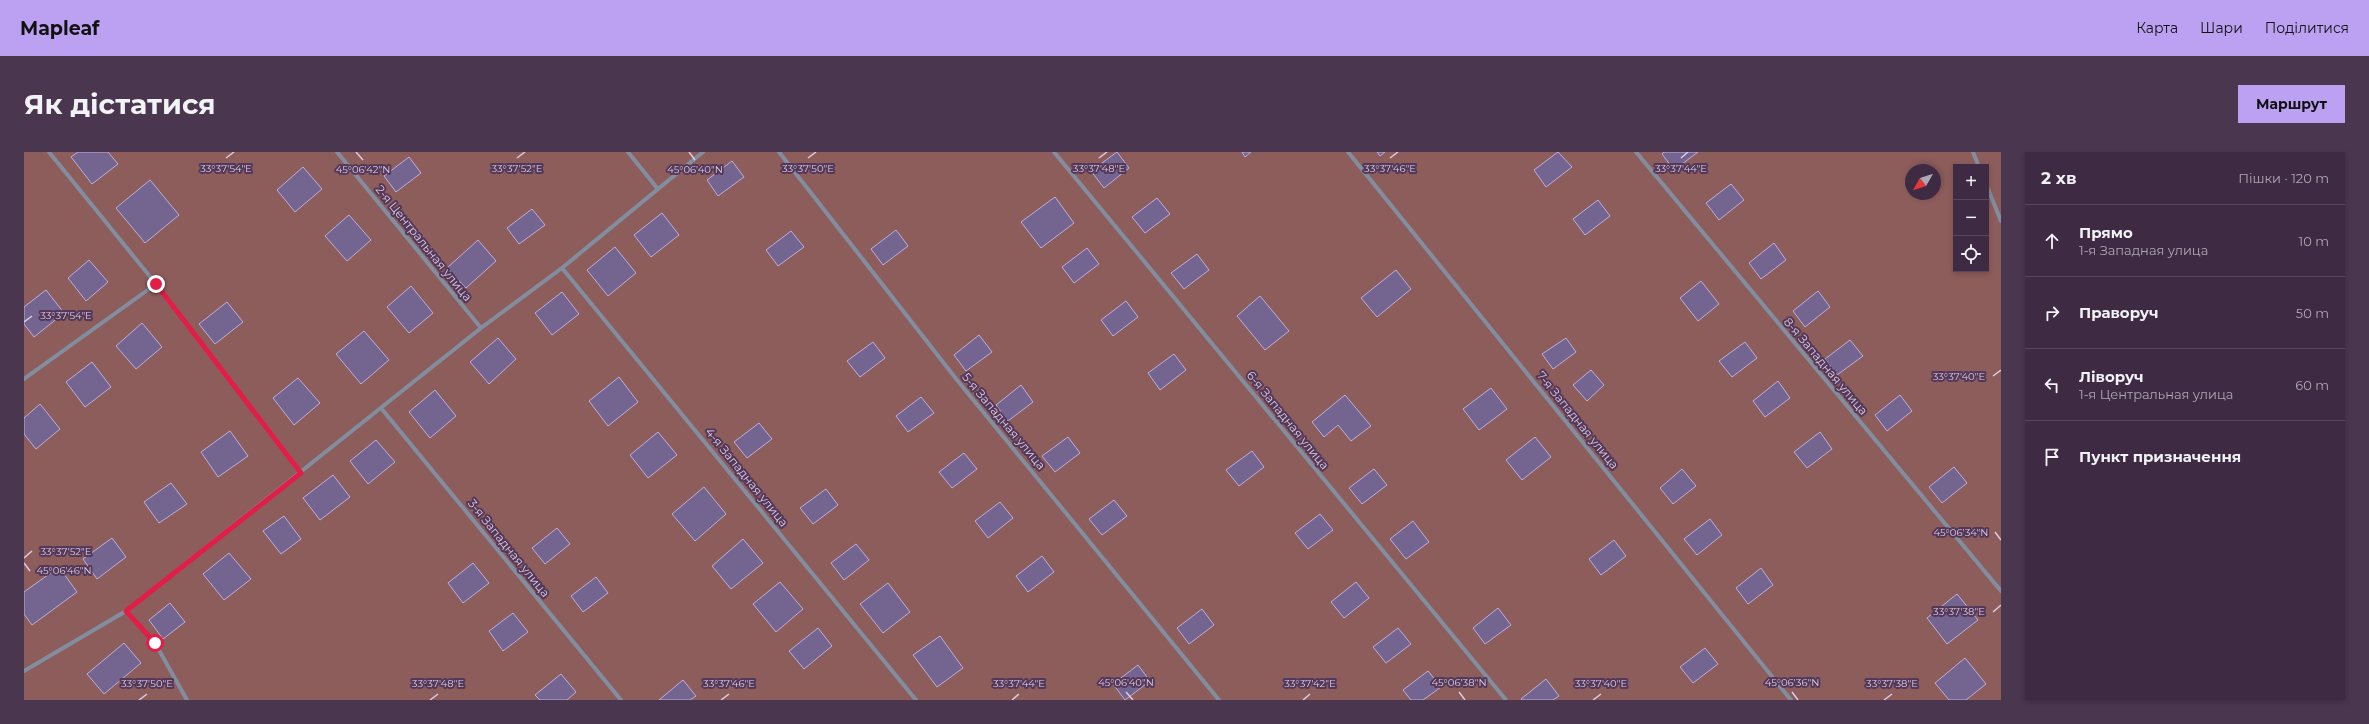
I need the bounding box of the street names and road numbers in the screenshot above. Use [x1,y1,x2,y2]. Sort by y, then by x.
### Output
street label: 2-я Центральная улица [373,182,475,304]
street label: 8-я Западная улица [1781,314,1871,418]
street label: 6-я Западная улица [1244,368,1332,472]
street label: 7-я Западная улица [1534,368,1622,472]
street label: 5-я Западная улица [959,370,1049,472]
street label: 4-я Западная улица [702,424,792,530]
street label: 3-я Западная улица [465,496,553,600]

